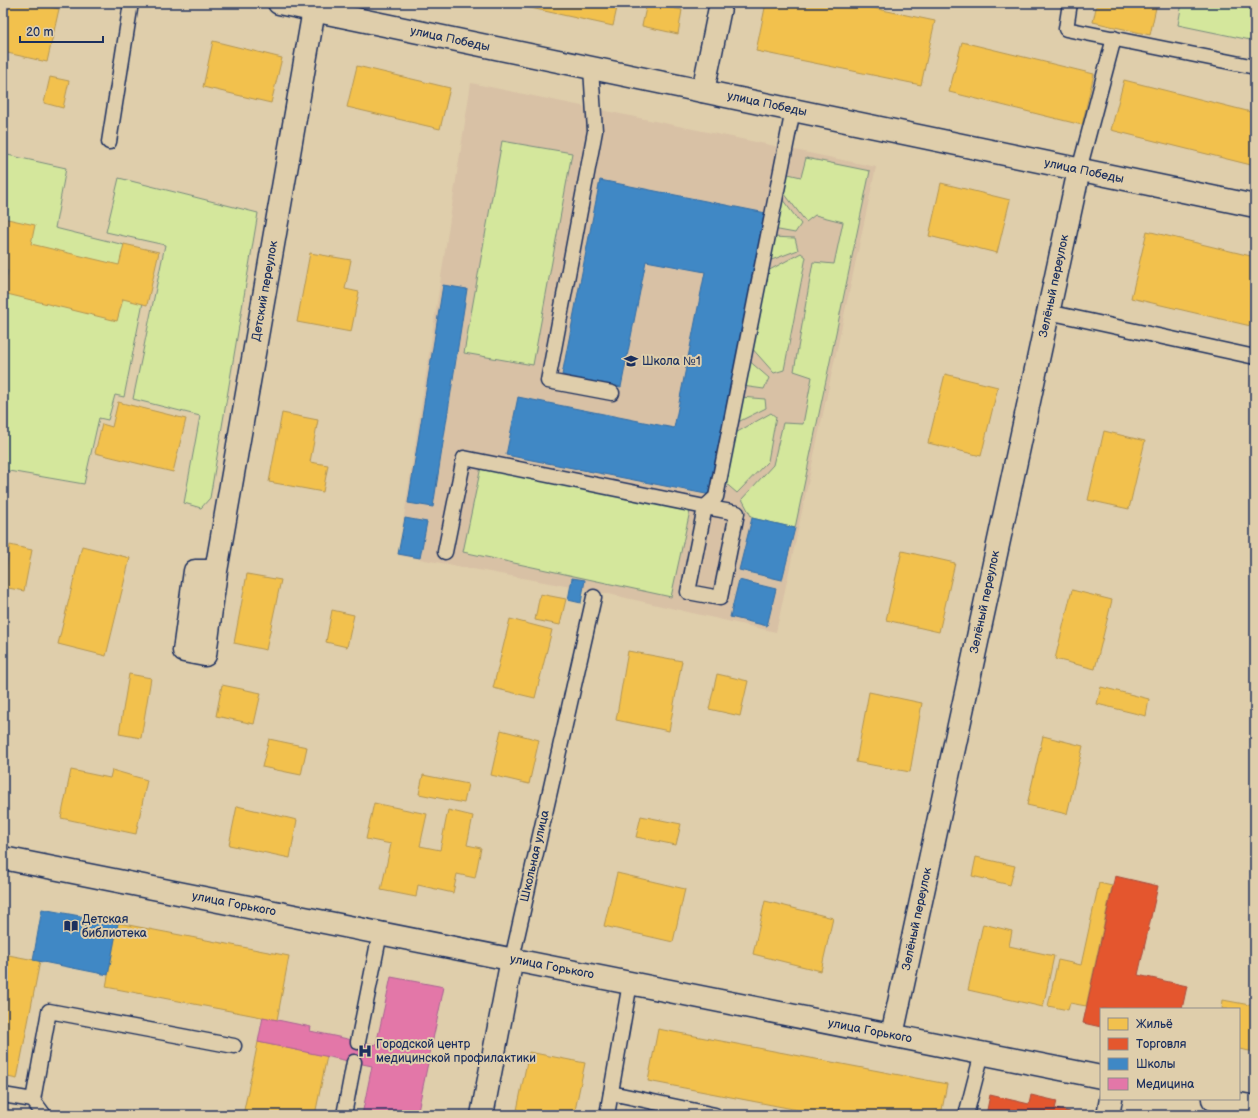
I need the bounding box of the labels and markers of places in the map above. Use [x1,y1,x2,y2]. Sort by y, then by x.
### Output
school or university icon: Школа №1 [623,353,639,369]
place label: Школа №1 [642,354,701,369]
place label: Детская библиотека [82,912,147,941]
library icon: Детская библиотека [63,918,79,934]
place label: Городской центр медицинской профилактики [376,1037,536,1066]
hospital icon: Городской центр медицинской профилактики [357,1043,373,1059]

